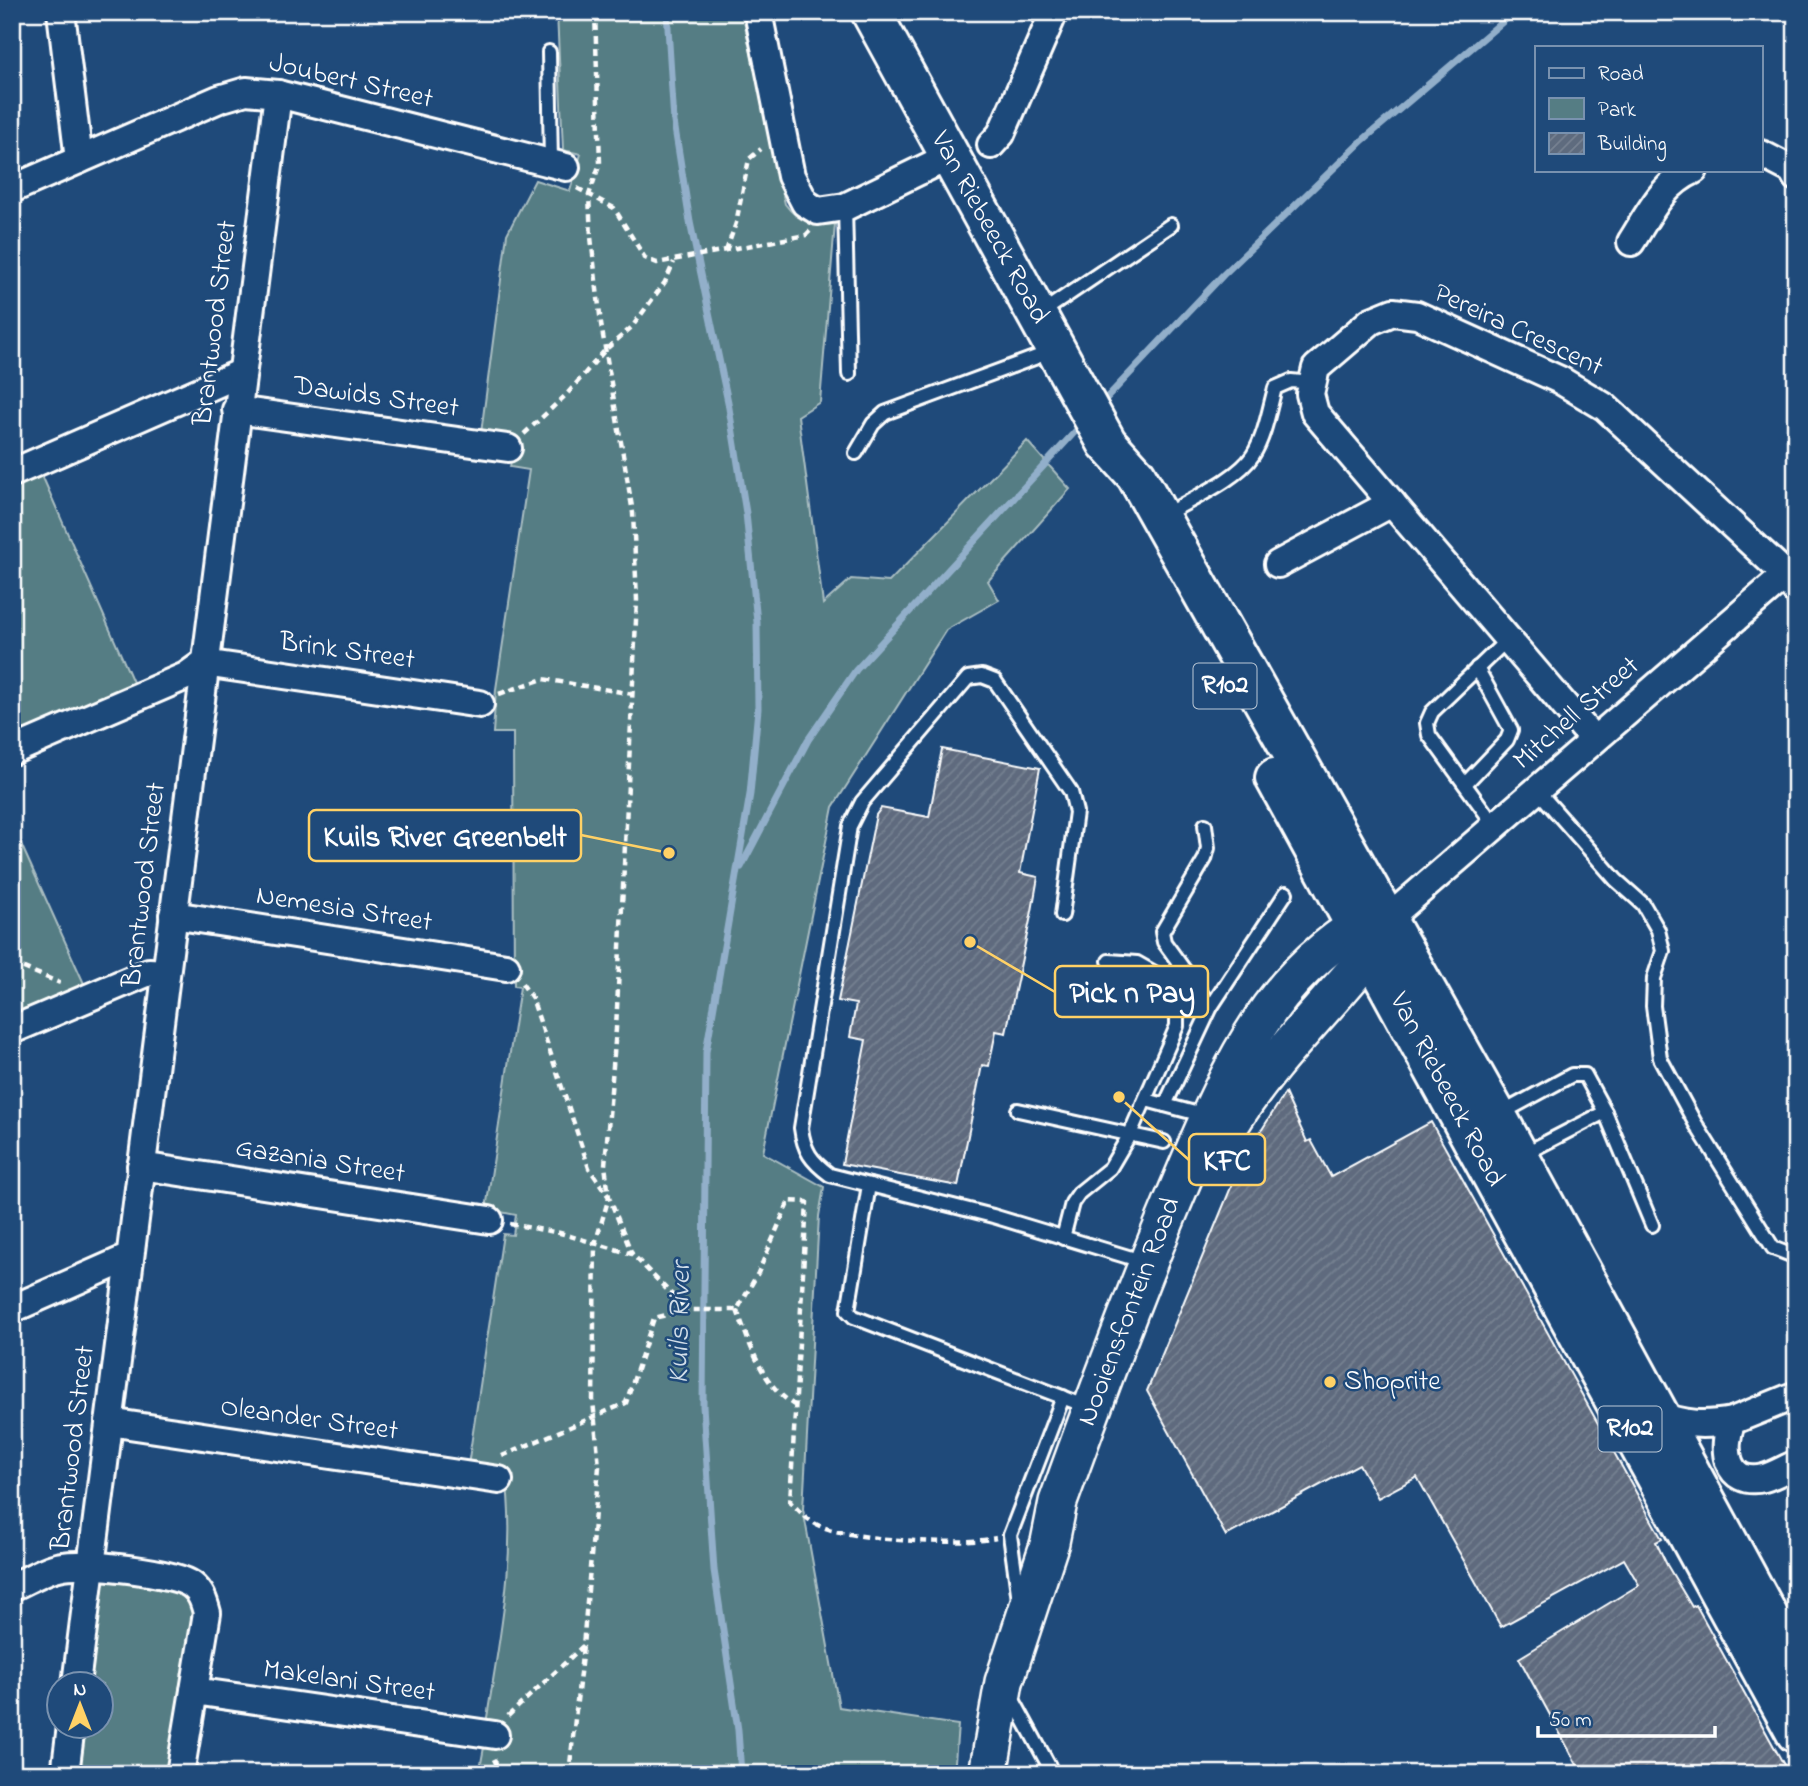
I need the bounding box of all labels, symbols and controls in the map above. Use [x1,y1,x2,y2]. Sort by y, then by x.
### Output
street label: Joubert Street [265,43,437,121]
legend [1535,46,1762,172]
text: Road [1598,60,1644,90]
text: Park [1598,96,1637,126]
street label: Van Riebeeck Road [919,123,1059,332]
text: Building [1597,130,1667,162]
street label: Brantwood Street [183,218,249,429]
street label: Pereira Crescent [1426,274,1610,388]
street label: Dawids Street [290,366,461,430]
street label: Brink Street [276,622,417,682]
street label: Mitchell Street [1504,647,1650,781]
road number: R102 [1194,664,1256,708]
street label: Brantwood Street [112,780,178,991]
callout: Kuils River Greenbelt [309,810,581,861]
text: Kuils River Greenbelt [323,817,568,861]
street label: Nemesia Street [253,876,435,944]
callout: Pick n Pay [1055,966,1208,1017]
text: Pick n Pay [1069,973,1195,1017]
street label: Van Riebeeck Road [1377,985,1515,1195]
street label: Gazania Street [232,1128,408,1196]
callout: KFC [1189,1134,1265,1185]
text: KFC [1203,1141,1251,1185]
street label: Nooiensfontein Road [1067,1191,1193,1432]
water label: Kuils River [658,1258,704,1384]
street label: Brantwood Street [41,1343,107,1554]
place label: Shoprite [1344,1362,1441,1403]
marker: Shoprite [1322,1374,1338,1390]
street label: Oleander Street [217,1387,401,1453]
road number: R102 [1598,1406,1662,1452]
street label: Makelani Street [260,1650,438,1714]
north arrow [46,1670,116,1740]
text: N [74,1677,87,1704]
scale bar [1538,1695,1715,1739]
text: 50 m [1549,1706,1592,1736]

